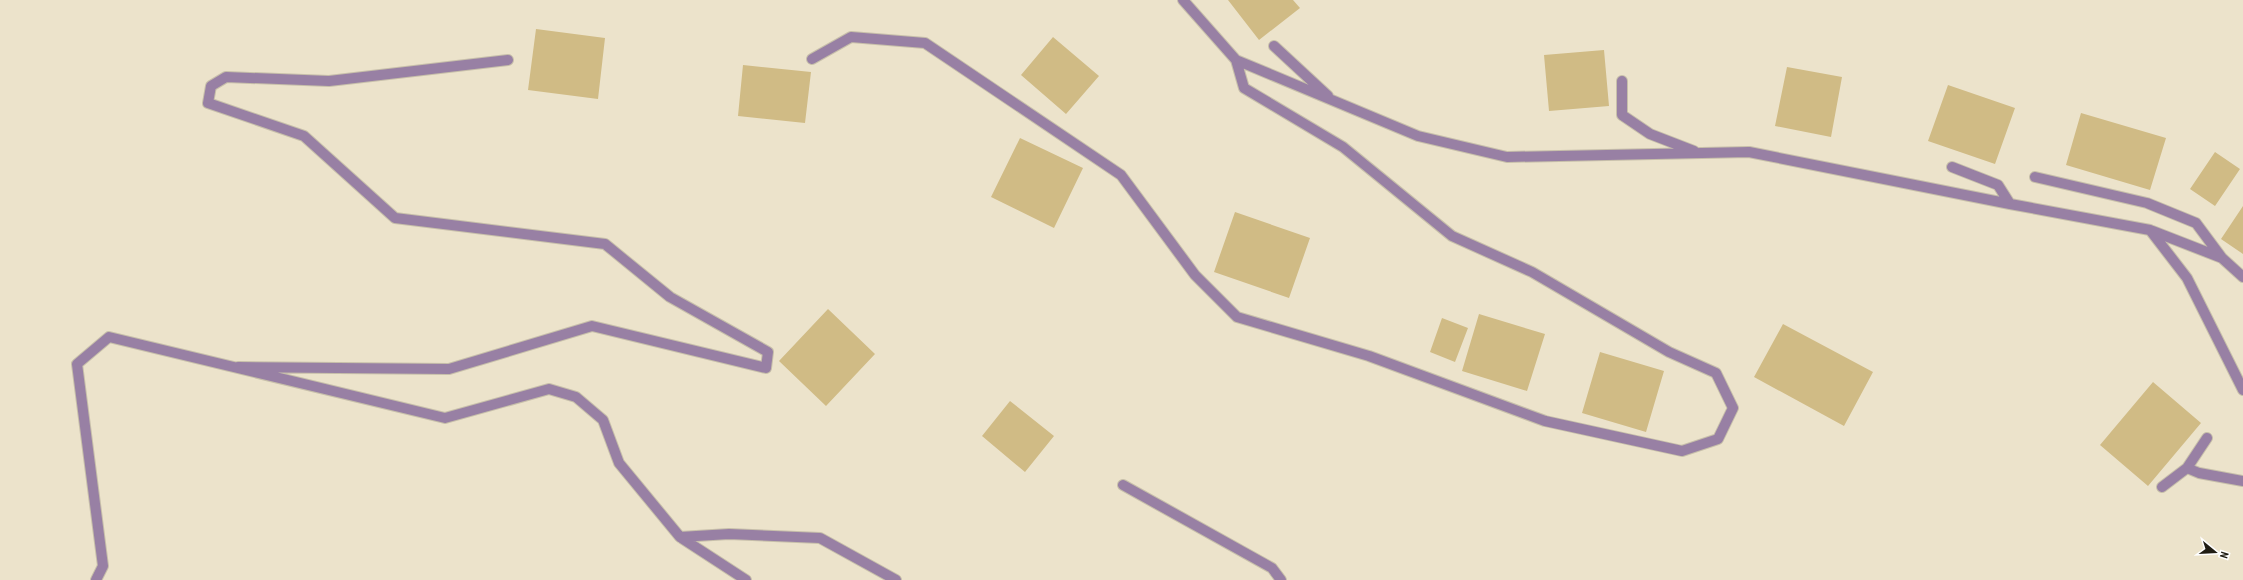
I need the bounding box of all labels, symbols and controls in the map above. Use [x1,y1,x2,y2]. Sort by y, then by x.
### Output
north arrow [2195,532,2235,572]
text: N [2217,550,2232,560]

